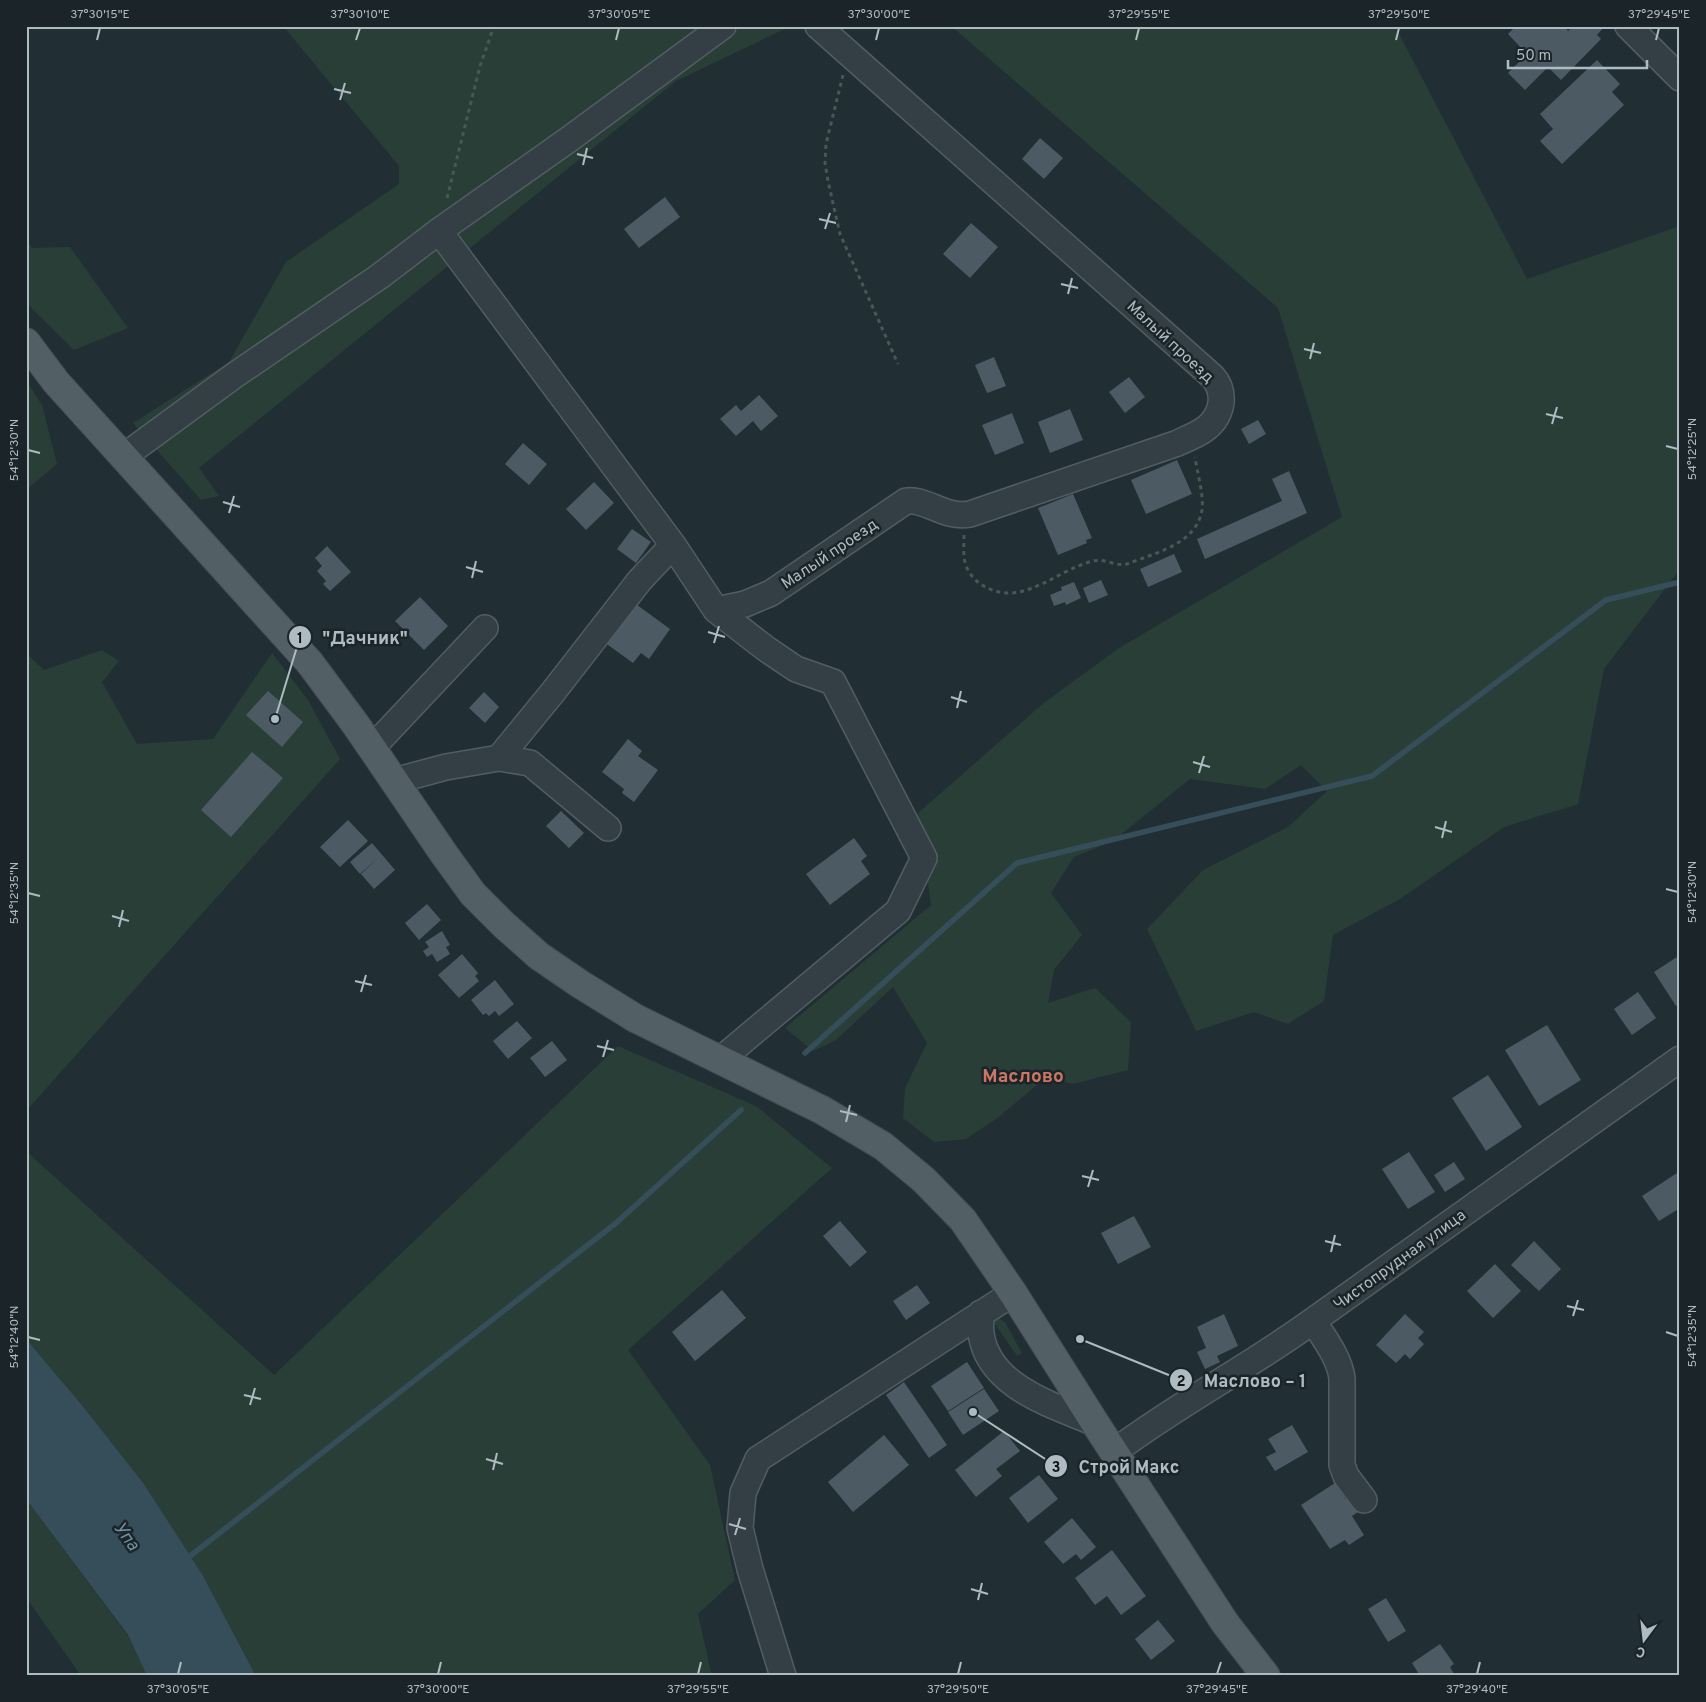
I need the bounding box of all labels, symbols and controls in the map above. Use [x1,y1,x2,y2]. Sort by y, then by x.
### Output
text: 37°30'15"E [70,7,130,23]
text: 37°30'10"E [330,7,390,23]
text: 37°30'05"E [588,7,650,23]
text: 37°30'00"E [848,7,911,23]
text: 37°29'55"E [1108,7,1170,23]
text: 37°29'50"E [1368,7,1430,23]
text: 37°29'45"E [1628,7,1690,23]
scale bar [1508,38,1647,70]
text: 50 m [1516,47,1551,66]
street label: Малый проезд [1122,297,1217,388]
text: 54°12'25"N [1685,418,1701,480]
text: 54°12'30"N [7,419,23,481]
street label: Малый проезд [778,515,882,594]
callout: "Дачник" [288,621,418,654]
text: "Дачник" [322,628,408,651]
text: 1 [297,630,303,649]
text: 54°12'30"N [1685,861,1701,923]
text: 54°12'35"N [7,862,23,924]
district label: Маслово [982,1065,1064,1089]
street label: Чистопрудная улица [1330,1206,1470,1315]
text: 54°12'35"N [1685,1305,1701,1367]
text: 54°12'40"N [7,1306,23,1368]
callout: Маслово – 1 [1169,1364,1316,1397]
text: Маслово – 1 [1204,1371,1306,1394]
text: 2 [1176,1373,1186,1392]
callout: Строй Макс [1043,1450,1189,1483]
text: Строй Макс [1078,1457,1180,1480]
text: 3 [1052,1459,1061,1478]
water label: Упа [108,1518,144,1556]
north arrow [1618,1614,1668,1664]
text: С [1634,1642,1648,1660]
text: 37°30'05"E [147,1682,209,1698]
text: 37°30'00"E [407,1682,470,1698]
text: 37°29'55"E [667,1682,729,1698]
text: 37°29'50"E [927,1682,989,1698]
text: 37°29'45"E [1186,1682,1248,1698]
text: 37°29'40"E [1446,1682,1508,1698]

